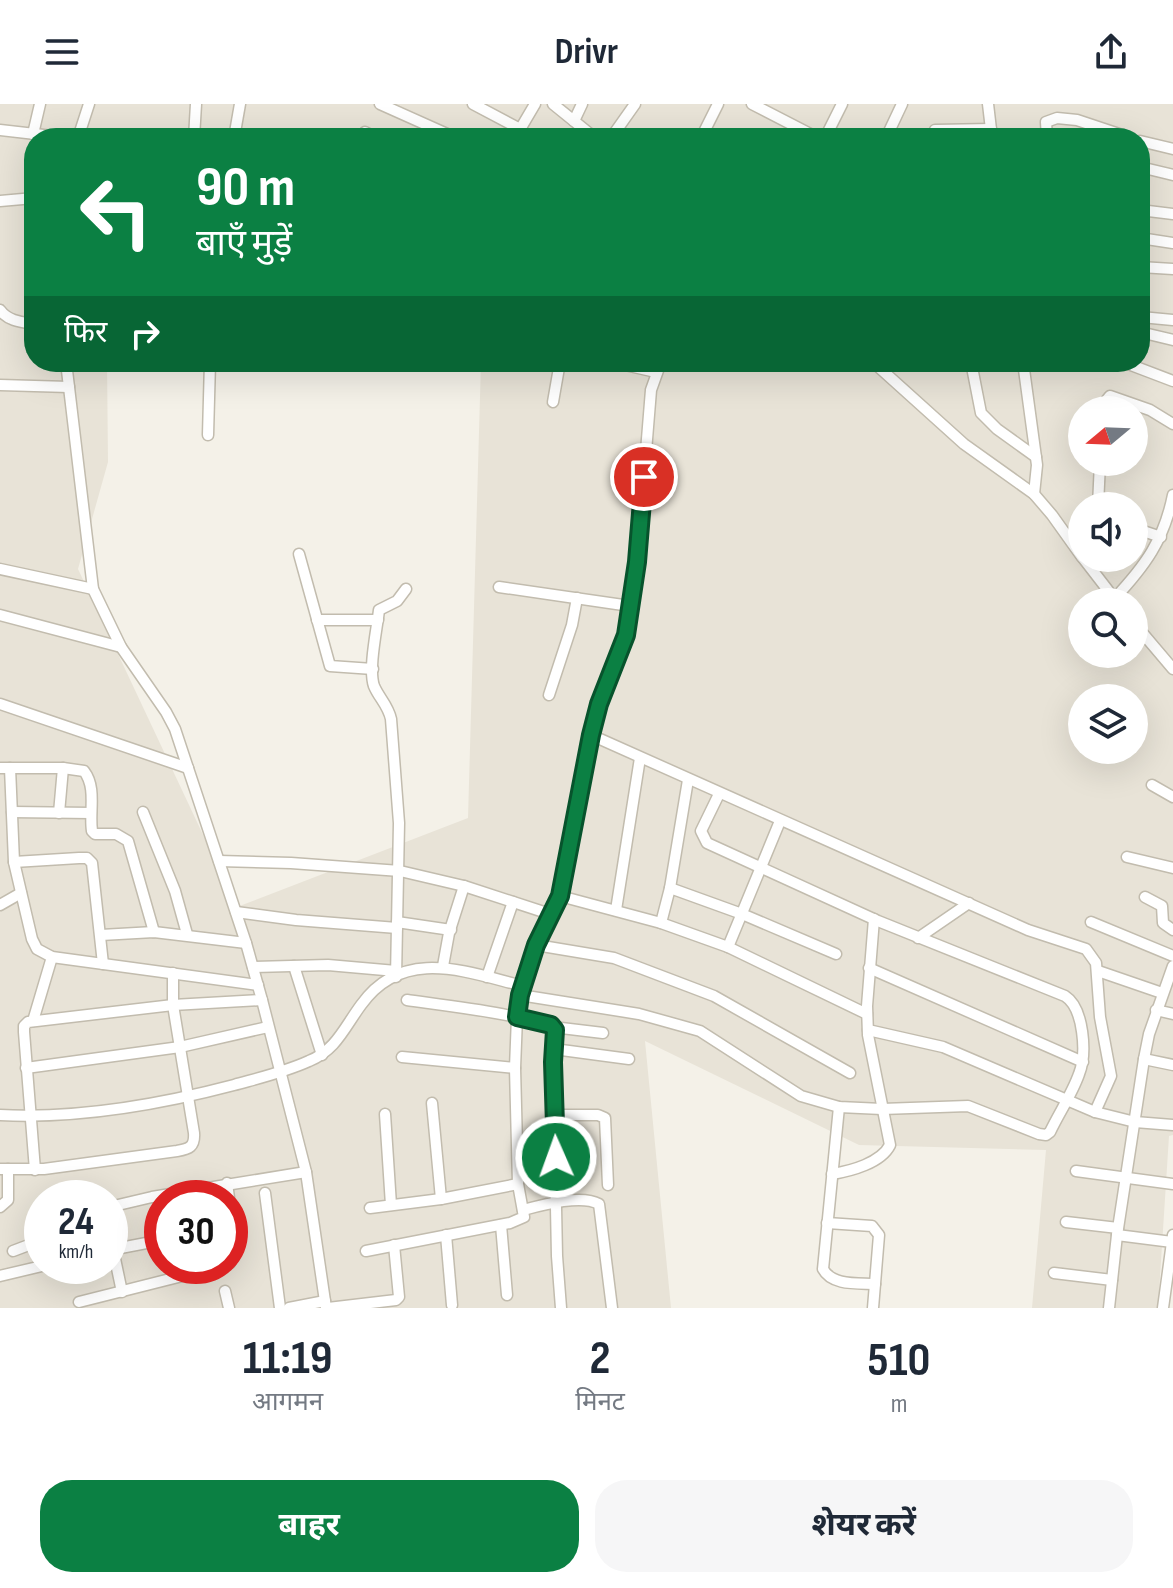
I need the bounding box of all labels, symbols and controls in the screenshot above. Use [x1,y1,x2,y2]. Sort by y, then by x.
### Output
icon: menu [40,30,84,74]
icon: share [1089,30,1133,74]
text: Drivr [555,31,618,74]
text: 90 m [196,155,295,222]
icon: left [64,160,168,264]
text: बाएँ मुड़ें [196,223,292,266]
icon: right [123,312,167,356]
text: फिर [64,315,107,351]
north arrow [1068,396,1148,476]
map controls [1068,396,1148,764]
pin [610,443,678,511]
icon: arrive [622,455,666,499]
button: sound [1068,492,1148,572]
button: search [1068,588,1148,668]
button: layers [1068,684,1148,764]
position arrow [514,1115,598,1199]
speed limit sign: 30 [144,1180,248,1284]
text: 24 [58,1198,94,1246]
text: km/h [59,1240,93,1264]
text: 11:19 [243,1330,333,1387]
text: 2 [590,1330,611,1387]
text: 510 [868,1332,930,1389]
text: आगमन [252,1387,323,1418]
text: मिनट [575,1387,625,1418]
text: m [891,1389,907,1420]
button: बाहर [40,1480,579,1572]
button: शेयर करें [595,1480,1133,1572]

